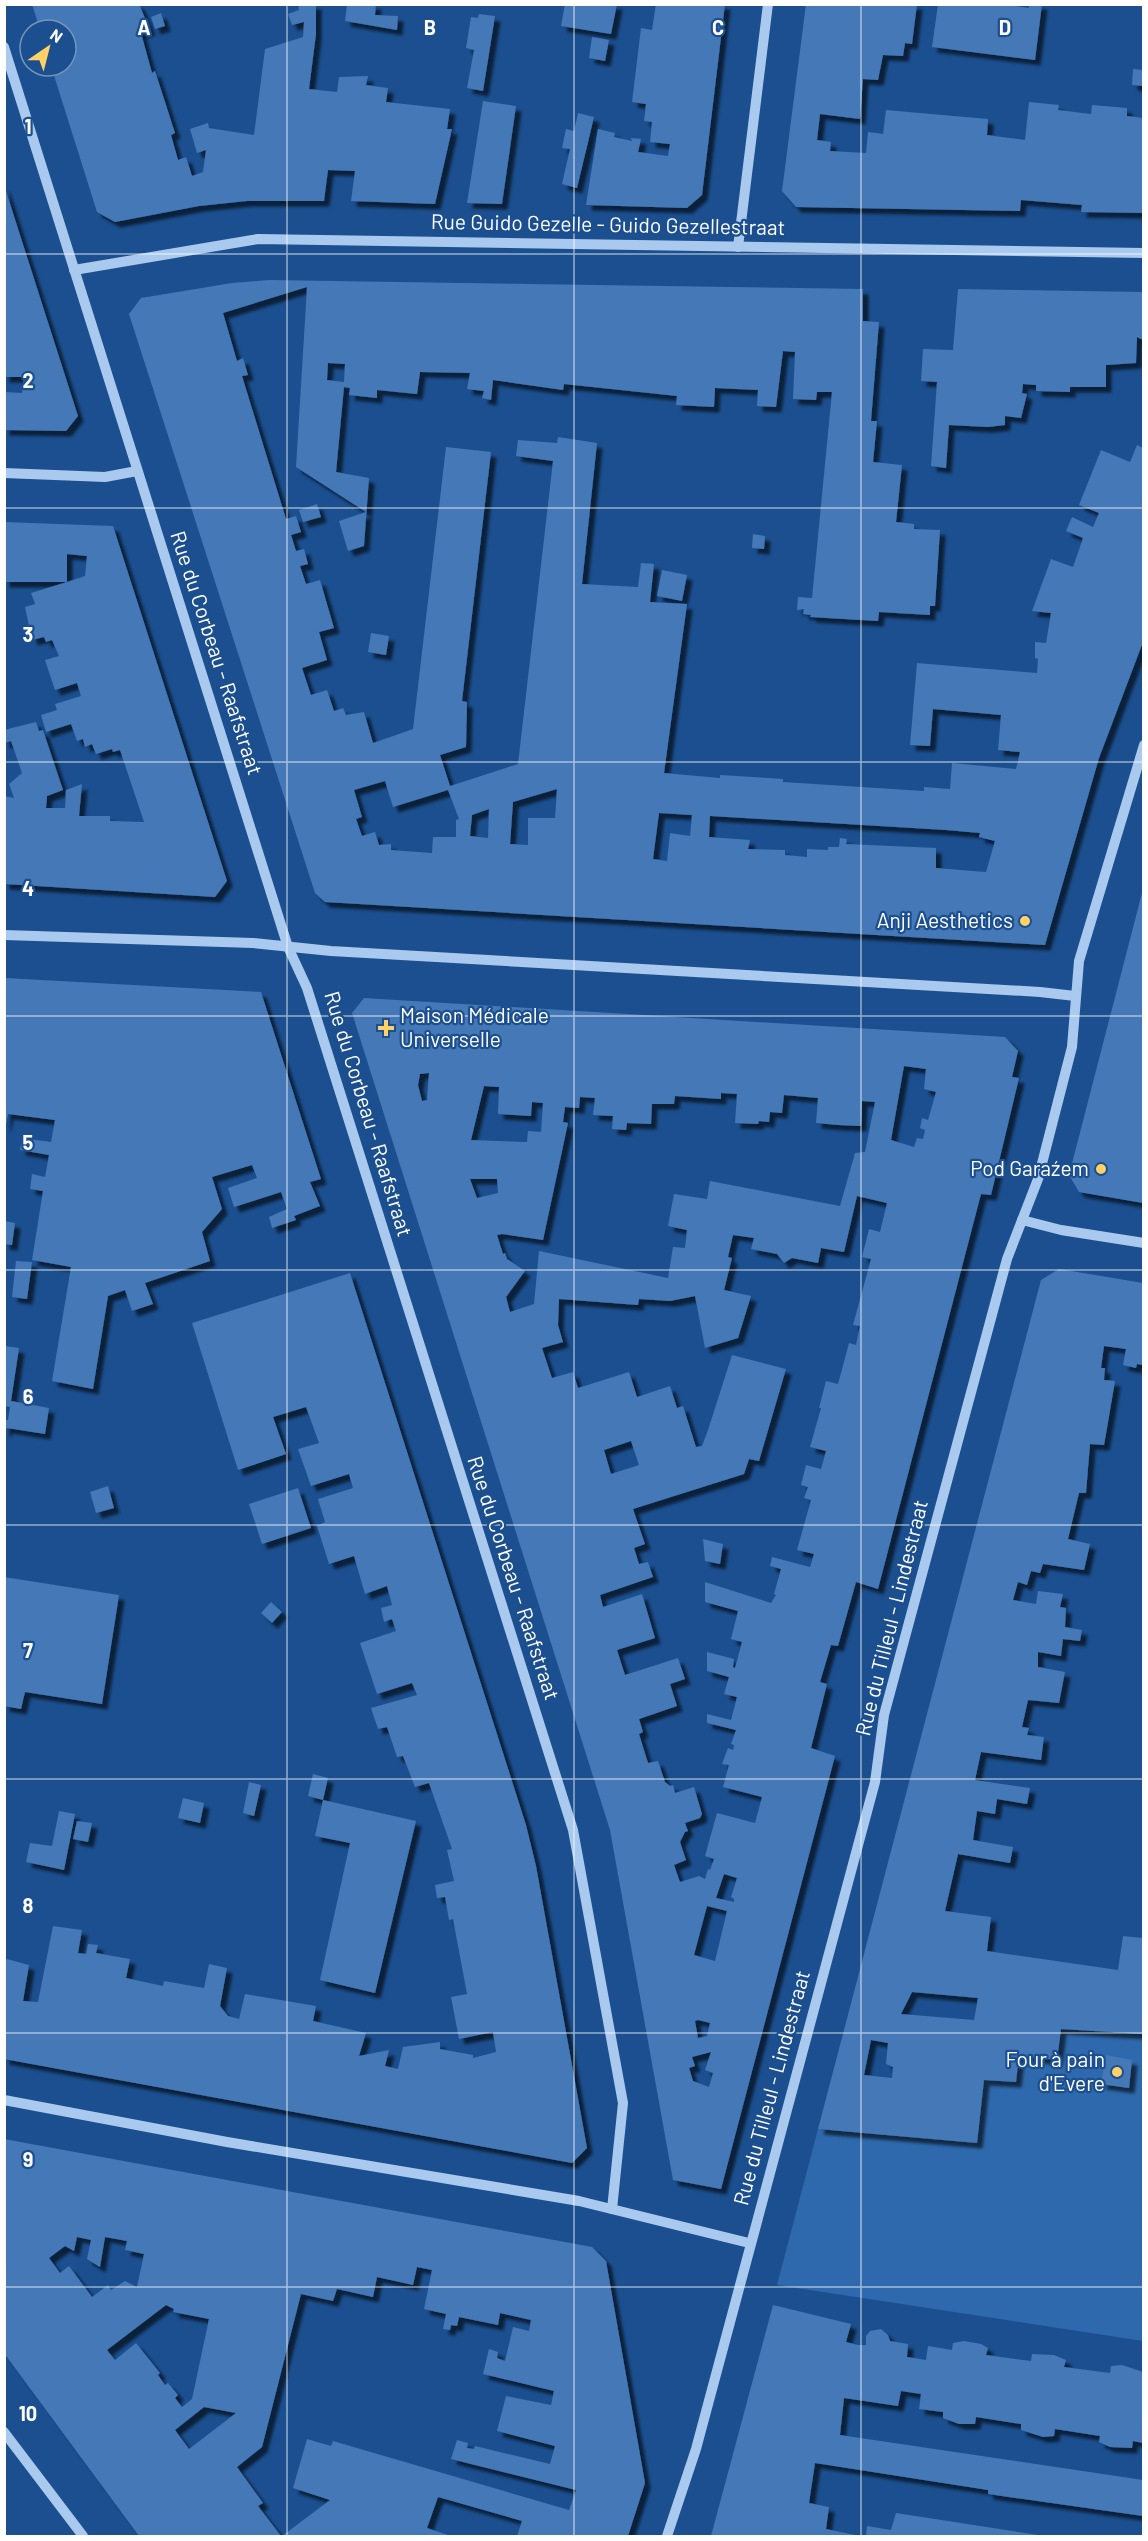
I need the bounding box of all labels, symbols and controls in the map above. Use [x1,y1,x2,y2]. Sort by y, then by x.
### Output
text: A [137,15,151,39]
text: B [424,15,436,39]
text: C [712,15,724,39]
text: D [999,15,1011,39]
north arrow [18,18,78,78]
text: N [47,24,67,46]
text: 1 [24,114,32,138]
street label: Rue Guido Gezelle - Guido Gezellestraat [431,208,785,239]
text: 2 [22,368,34,392]
street label: Rue du Corbeau - Raafstraat [166,527,269,778]
text: 3 [23,622,33,646]
text: 4 [22,876,34,900]
place label: Anji Aesthetics [877,907,1013,932]
marker: Anji Aesthetics [1018,914,1032,928]
street label: Rue du Corbeau - Raafstraat [320,988,419,1239]
place label: Maison Médicale Universelle [400,1002,549,1051]
marker: Maison Médicale Universelle [377,1019,395,1037]
text: 5 [23,1130,34,1154]
place label: Pod Garaźem [970,1155,1089,1180]
marker: Pod Garaźem [1094,1162,1108,1176]
text: 6 [23,1384,34,1408]
street label: Rue du Corbeau - Raafstraat [463,1452,566,1703]
street label: Rue du Tilleul - Lindestraat [849,1497,932,1738]
text: 7 [23,1638,33,1662]
text: 8 [23,1893,34,1917]
street label: Rue du Tilleul - Lindestraat [727,1967,814,2208]
place label: Four à pain d'Evere [1005,2046,1105,2095]
marker: Four à pain d'Evere [1110,2065,1124,2079]
text: 9 [23,2147,33,2171]
text: 10 [19,2401,37,2425]

